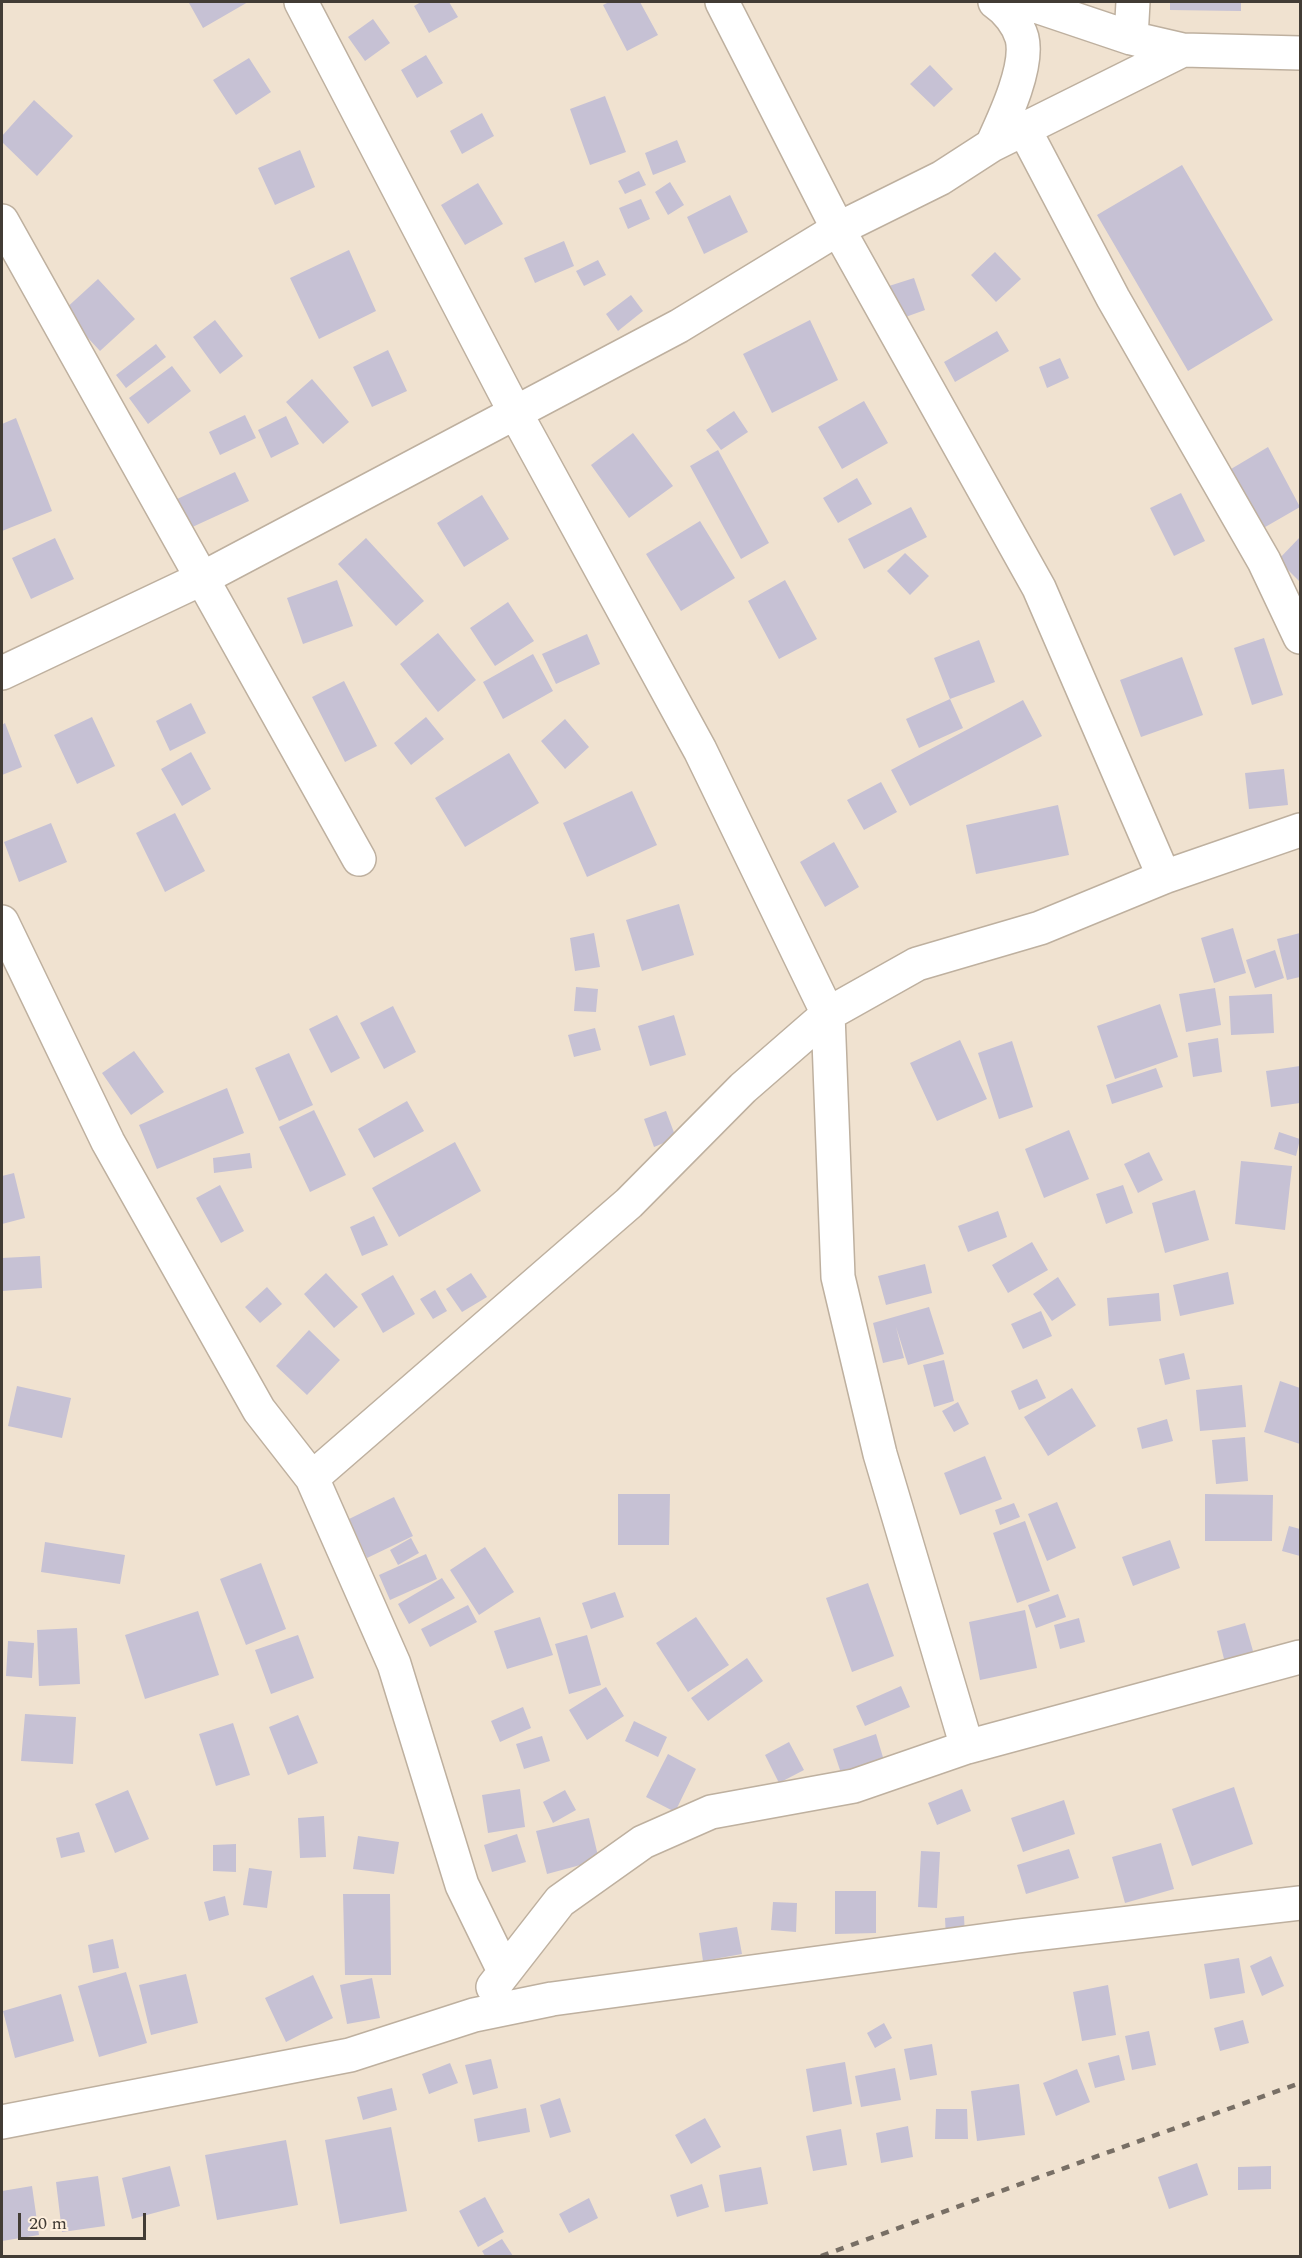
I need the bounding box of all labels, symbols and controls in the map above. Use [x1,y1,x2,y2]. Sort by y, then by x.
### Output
scale bar [21,2201,148,2239]
text: 20 m [29,2210,67,2237]

